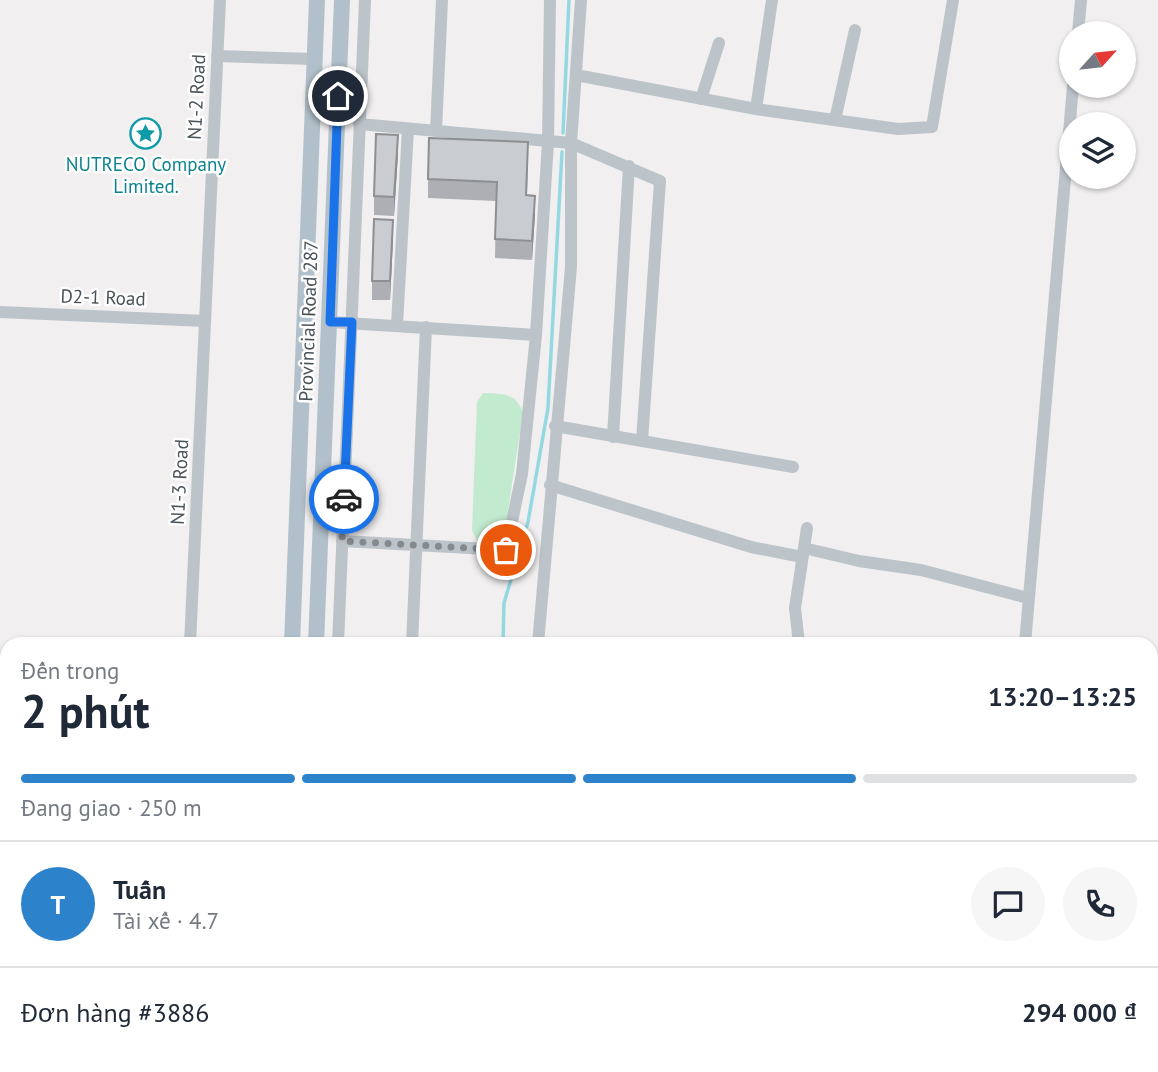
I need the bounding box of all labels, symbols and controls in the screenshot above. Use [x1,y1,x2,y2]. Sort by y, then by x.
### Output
north arrow [1059,21,1136,98]
map controls [1059,21,1136,189]
street label: N1-2 Road [182,54,210,140]
pin [308,66,368,126]
icon: home [319,77,357,115]
button: layers [1059,112,1136,189]
place icon: NUTRECO Company Limited. [129,116,163,150]
place label: NUTRECO Company Limited. [66,152,226,198]
street label: Provincial Road 287 [293,240,323,402]
street label: D2-1 Road [60,284,146,310]
street label: N1-3 Road [165,439,193,525]
courier [309,464,379,534]
icon: car [325,480,363,518]
pin [476,520,536,580]
icon: bag [487,531,525,569]
text: Đến trong [21,656,119,685]
text: 13:20–13:25 [988,680,1137,713]
text: 2 phút [21,681,149,741]
text: Đang giao · 250 m [21,793,202,822]
button: chat [971,867,1045,941]
button: phone [1063,867,1137,941]
text: Tuấn [113,873,166,906]
text: T [51,888,65,921]
text: Tài xế · 4.7 [113,906,219,935]
text: Đơn hàng #3886 [21,996,209,1029]
text: 294 000 ₫ [1022,996,1137,1029]

